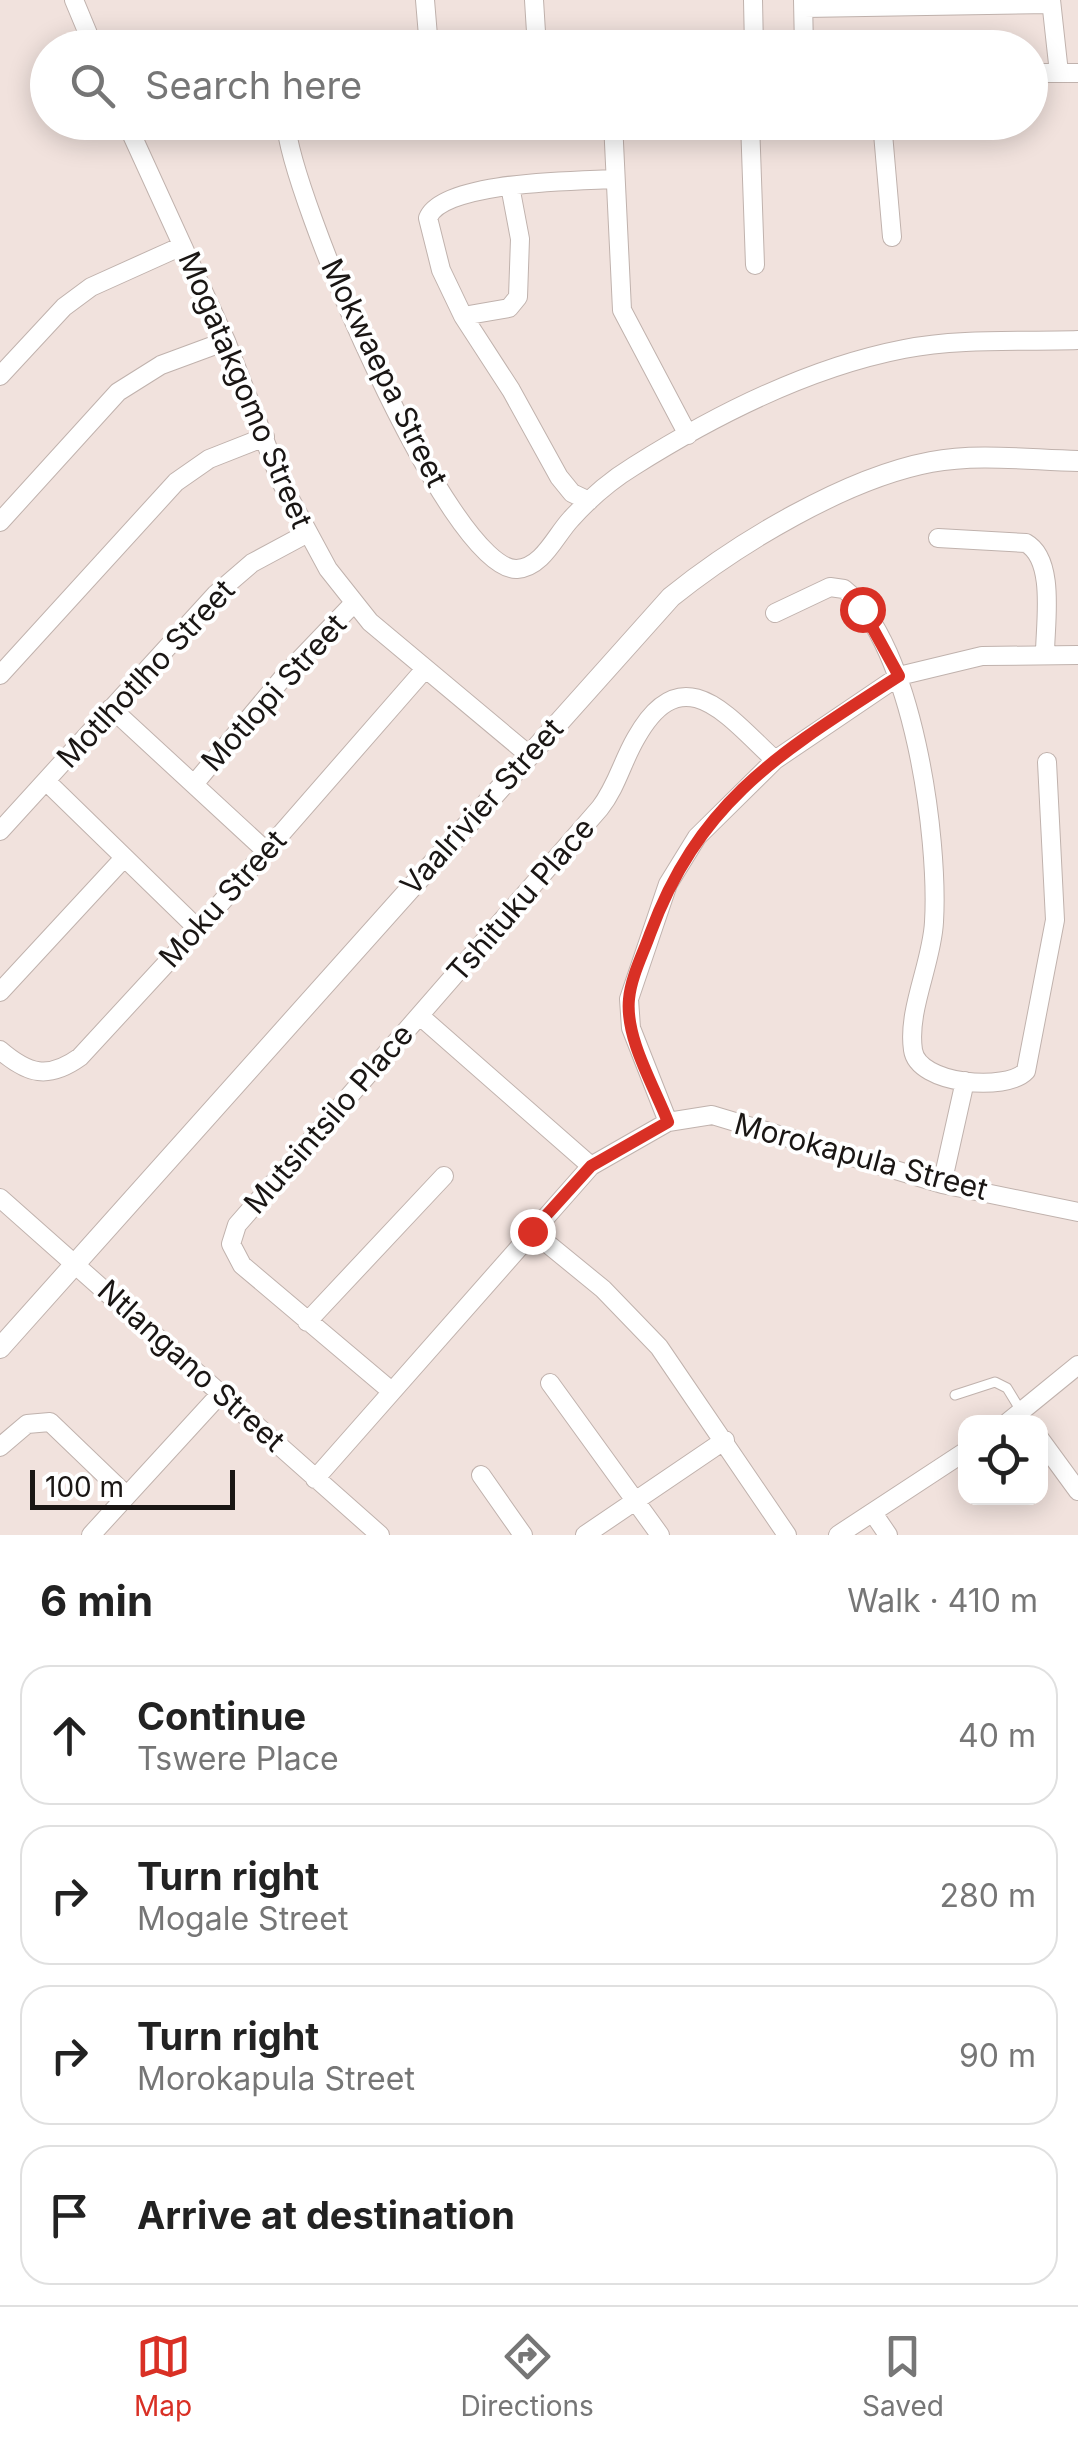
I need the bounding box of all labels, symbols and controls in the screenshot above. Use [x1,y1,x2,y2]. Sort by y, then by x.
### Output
search box [30,30,1048,140]
icon: search [65,58,120,113]
text: Search here [145,62,362,108]
street label: Mogatakgomo Street [171,246,321,533]
street label: Mokwaepa Street [314,253,456,493]
street label: Motlhotlho Street [49,572,242,775]
route start [840,587,886,633]
street label: Motlopi Street [193,606,353,778]
street label: Vaalrivier Street [393,710,570,902]
street label: Tshituku Place [439,810,601,989]
street label: Moku Street [151,822,293,974]
street label: Mutsintsilo Place [236,1016,420,1220]
street label: Morokapula Street [731,1105,992,1207]
route end [510,1209,556,1255]
street label: Ntlangano Street [91,1272,293,1459]
map controls [958,1415,1048,1505]
button: locate [958,1415,1048,1505]
scale bar [30,1465,235,1510]
text: 100 m [45,1470,124,1504]
text: 6 min [40,1575,153,1626]
text: Walk · 410 m [847,1581,1038,1620]
text: Continue [137,1693,306,1739]
icon: ahead [42,1708,97,1763]
text: 40 m [958,1716,1036,1755]
text: Tswere Place [137,1739,339,1778]
text: Turn right [137,1853,319,1899]
icon: right [42,1868,97,1923]
text: 280 m [939,1876,1036,1915]
text: Mogale Street [137,1899,348,1938]
text: Turn right [137,2013,319,2059]
icon: right [42,2028,97,2083]
text: 90 m [959,2036,1036,2075]
text: Morokapula Street [137,2059,415,2098]
icon: arrive [42,2188,97,2243]
text: Arrive at destination [137,2192,515,2238]
tab: Map [134,2329,192,2423]
tab: Directions [460,2329,594,2423]
tab: Saved [862,2329,944,2423]

